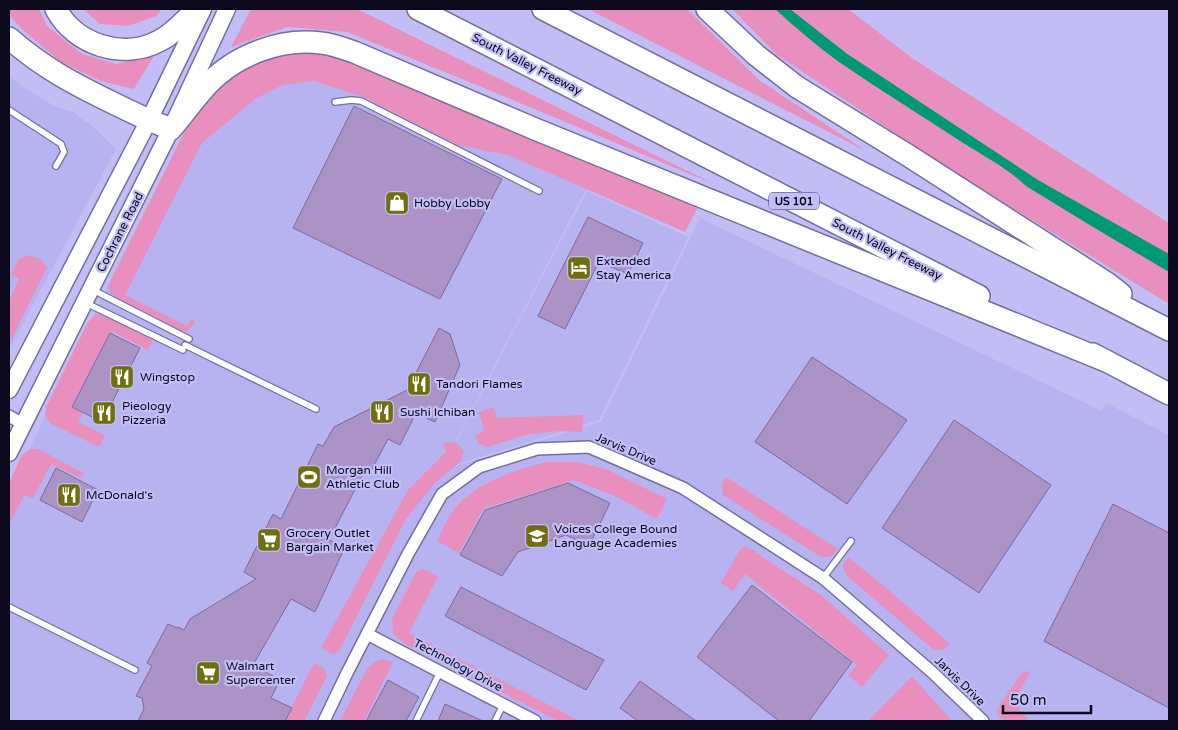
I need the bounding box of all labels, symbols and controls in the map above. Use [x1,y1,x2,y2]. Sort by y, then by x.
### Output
street label: South Valley Freeway [470,30,585,98]
street label: Cochrane Road [94,190,146,274]
shop icon: Hobby Lobby [384,190,410,216]
road number: US 101 [769,192,819,210]
place label: Hobby Lobby [414,196,491,210]
street label: South Valley Freeway [830,215,945,283]
place label: Extended Stay America [596,254,671,282]
hotel icon: Extended Stay America [566,255,592,281]
restaurant icon: Wingstop [109,364,135,390]
place label: Wingstop [140,370,195,384]
restaurant icon: Tandori Flames [406,371,432,397]
place label: Tandori Flames [436,377,523,391]
place label: Pieology Pizzeria [122,399,172,427]
restaurant icon: Sushi Ichiban [369,399,395,425]
restaurant icon: Pieology Pizzeria [91,400,117,426]
place label: Sushi Ichiban [400,405,475,419]
street label: Jarvis Drive [593,430,659,468]
place label: Morgan Hill Athletic Club [326,463,400,491]
sports icon: Morgan Hill Athletic Club [296,464,322,490]
restaurant icon: McDonald's [56,482,82,508]
place label: McDonald's [86,488,153,502]
place label: Voices College Bound Language Academies [554,522,677,550]
school or university icon: Voices College Bound Language Academies [524,523,550,549]
place label: Grocery Outlet Bargain Market [286,526,374,554]
supermarket icon: Grocery Outlet Bargain Market [256,527,282,553]
street label: Technology Drive [411,636,505,694]
street label: Jarvis Drive [932,653,988,709]
place label: Walmart Supercenter [226,659,296,687]
supermarket icon: Walmart Supercenter [195,660,221,686]
scale bar [1003,682,1090,714]
text: 50 m [1010,691,1047,709]

